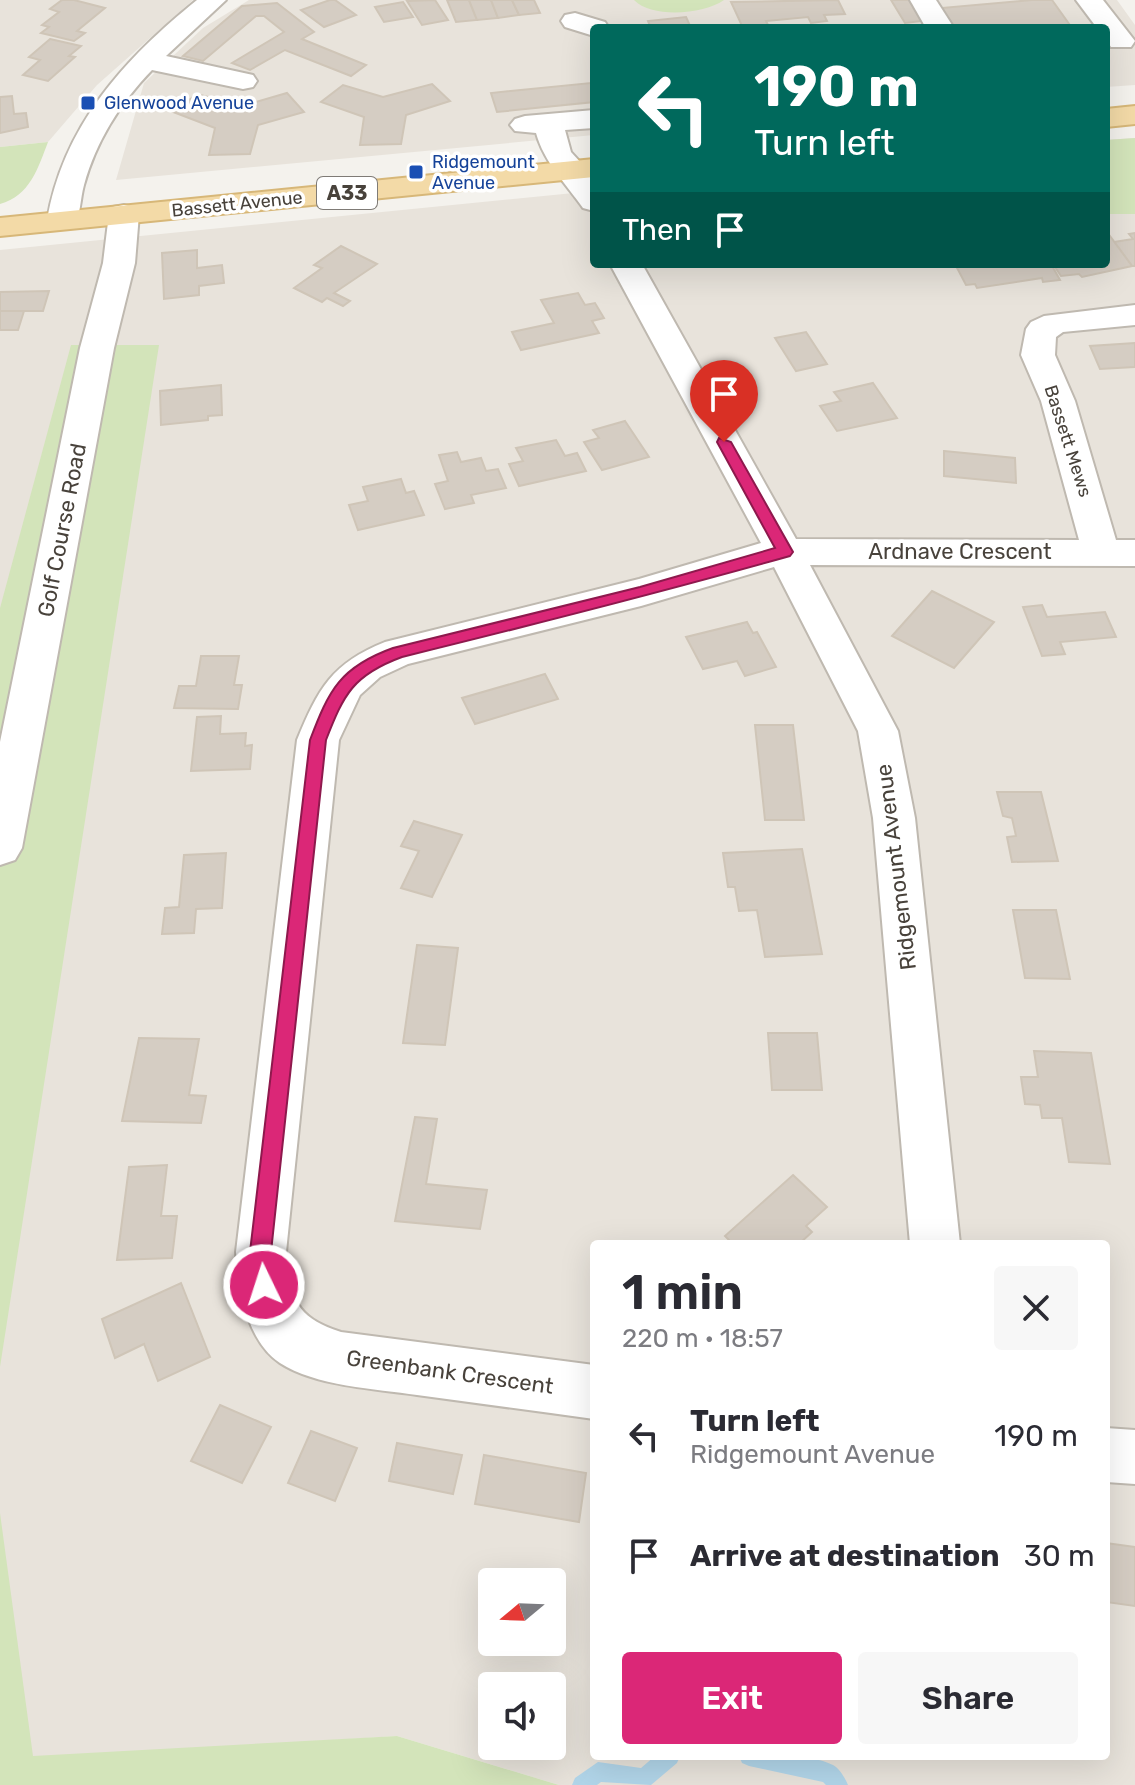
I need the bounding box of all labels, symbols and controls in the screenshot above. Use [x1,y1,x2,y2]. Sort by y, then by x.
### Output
text: 190 m [754,54,919,120]
icon: left [622,56,726,160]
place label: Glenwood Avenue [104,92,254,114]
marker: Glenwood Avenue [79,94,97,112]
text: Turn left [754,121,895,164]
place label: Ridgemount Avenue [432,151,535,194]
marker: Ridgemount Avenue [407,163,425,181]
road number: A33 [317,177,377,209]
street label: Bassett Avenue [171,186,303,222]
icon: arrive [708,208,752,252]
text: Then [622,212,692,248]
pin [690,360,758,442]
icon: arrive [702,372,746,416]
street label: Bassett Mews [1040,382,1096,500]
street label: Golf Course Road [32,441,92,619]
street label: Ardnave Crescent [868,538,1052,565]
street label: Ridgemount Avenue [870,762,922,972]
position arrow [222,1243,306,1327]
text: 1 min [622,1264,743,1321]
button: close [994,1266,1078,1350]
text: 220 m · 18:57 [622,1323,783,1354]
street label: Greenbank Crescent [345,1344,556,1400]
text: Turn left [690,1403,820,1439]
icon: left [622,1414,666,1458]
text: 190 m [994,1418,1078,1454]
text: Ridgemount Avenue [690,1439,935,1470]
icon: arrive [622,1534,666,1578]
text: Arrive at destination [690,1538,1000,1574]
text: 30 m [1024,1538,1095,1574]
north arrow [478,1568,566,1656]
map controls [478,1568,566,1760]
button: Exit [622,1652,842,1744]
button: Share [858,1652,1078,1744]
button: sound [478,1672,566,1760]

